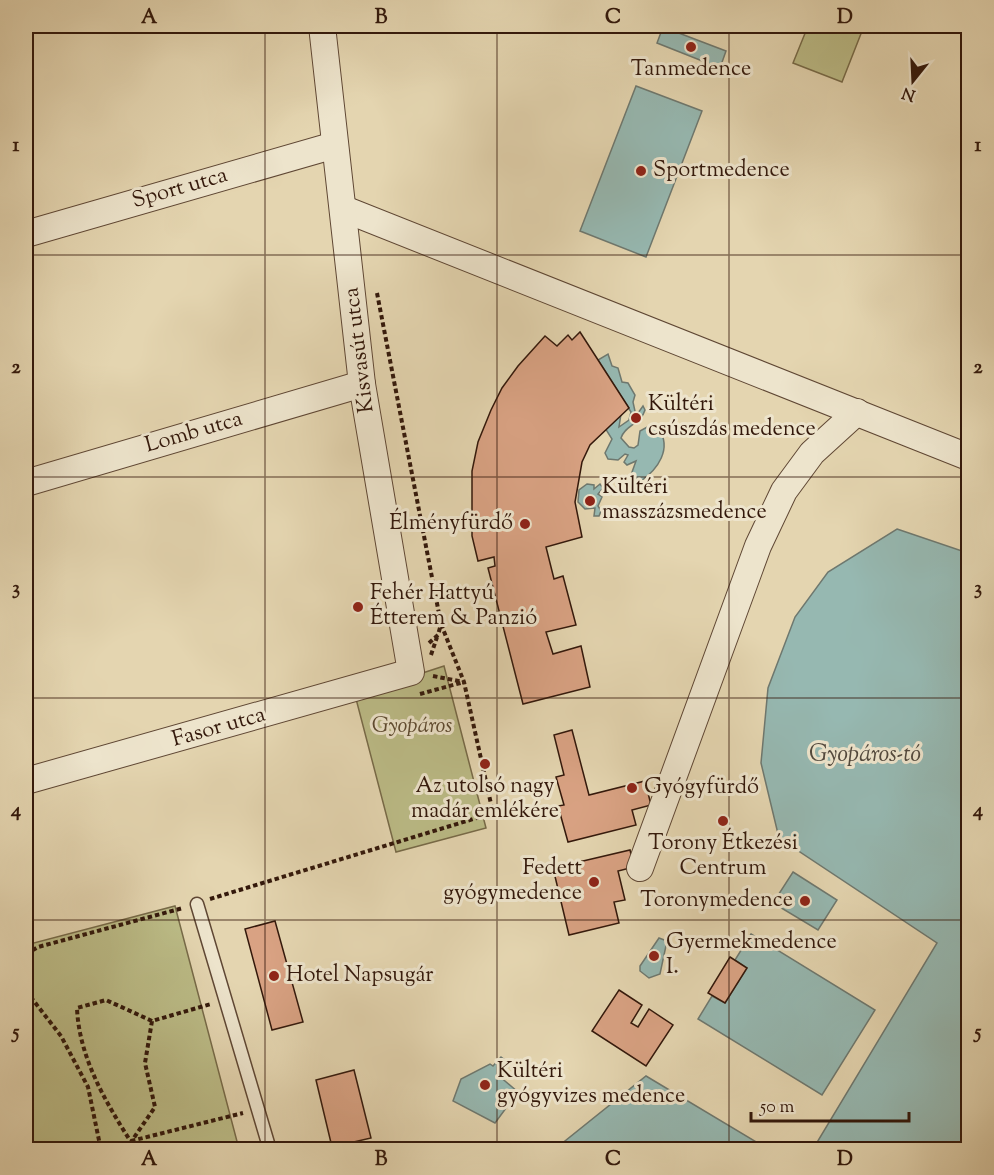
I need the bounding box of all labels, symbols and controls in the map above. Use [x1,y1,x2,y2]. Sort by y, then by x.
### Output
text: A [141,4,158,33]
text: B [375,4,388,33]
text: C [605,4,621,33]
text: D [837,4,853,33]
marker: Tanmedence [684,40,698,54]
north arrow [883,51,943,111]
place label: Tanmedence [631,54,751,86]
text: N [899,80,919,106]
text: 1 [13,132,20,161]
text: 1 [975,132,982,161]
place label: Sportmedence [653,155,790,187]
street label: Sport utca [128,160,232,218]
marker: Sportmedence [634,164,648,178]
street label: Kisvasút utca [336,285,384,415]
text: 2 [11,354,21,383]
text: 2 [973,354,983,383]
place label: Kültéri csúszdás medence [648,389,816,446]
street label: Lomb utca [141,404,247,462]
marker: Kültéri csúszdás medence [629,411,643,425]
place label: Kültéri masszázsmedence [602,472,767,529]
marker: Kültéri masszázsmedence [583,494,597,508]
place label: Élményfürdő [389,507,513,540]
marker: Élményfürdő [518,517,532,531]
text: 3 [12,575,20,604]
text: 3 [974,575,982,604]
place label: Fehér Hattyú Étterem & Panzió [370,578,537,635]
marker: Fehér Hattyú Étterem & Panzió [351,600,365,614]
street label: Fasor utca [168,699,270,757]
park label: Gyopáros [372,711,452,743]
water label: Gyopáros-tó [809,738,921,772]
marker: Az utolsó nagy madár emlékére [478,757,492,771]
place label: Az utolsó nagy madár emlékére [411,771,559,828]
place label: Gyógyfürdő [644,772,759,804]
marker: Gyógyfürdő [625,781,639,795]
text: 4 [10,797,21,826]
text: 4 [972,797,983,826]
marker: Torony Étkezési Centrum [716,814,730,828]
place label: Torony Étkezési Centrum [648,827,798,885]
place label: Fedett gyógymedence [443,853,582,910]
marker: Fedett gyógymedence [587,875,601,889]
place label: Toronymedence [640,885,793,917]
marker: Toronymedence [798,894,812,908]
place label: Gyermekmedence I. [666,927,837,984]
marker: Gyermekmedence I. [647,949,661,963]
place label: Hotel Napsugár [286,960,434,992]
marker: Hotel Napsugár [267,969,281,983]
text: 5 [11,1019,20,1048]
text: 5 [973,1019,982,1048]
place label: Kültéri gyógyvizes medence [497,1056,685,1113]
marker: Kültéri gyógyvizes medence [478,1078,492,1092]
scale bar [751,1085,908,1123]
text: 50 m [759,1095,795,1121]
text: A [141,1146,158,1175]
text: B [375,1146,388,1175]
text: C [605,1146,621,1175]
text: D [837,1146,853,1175]

